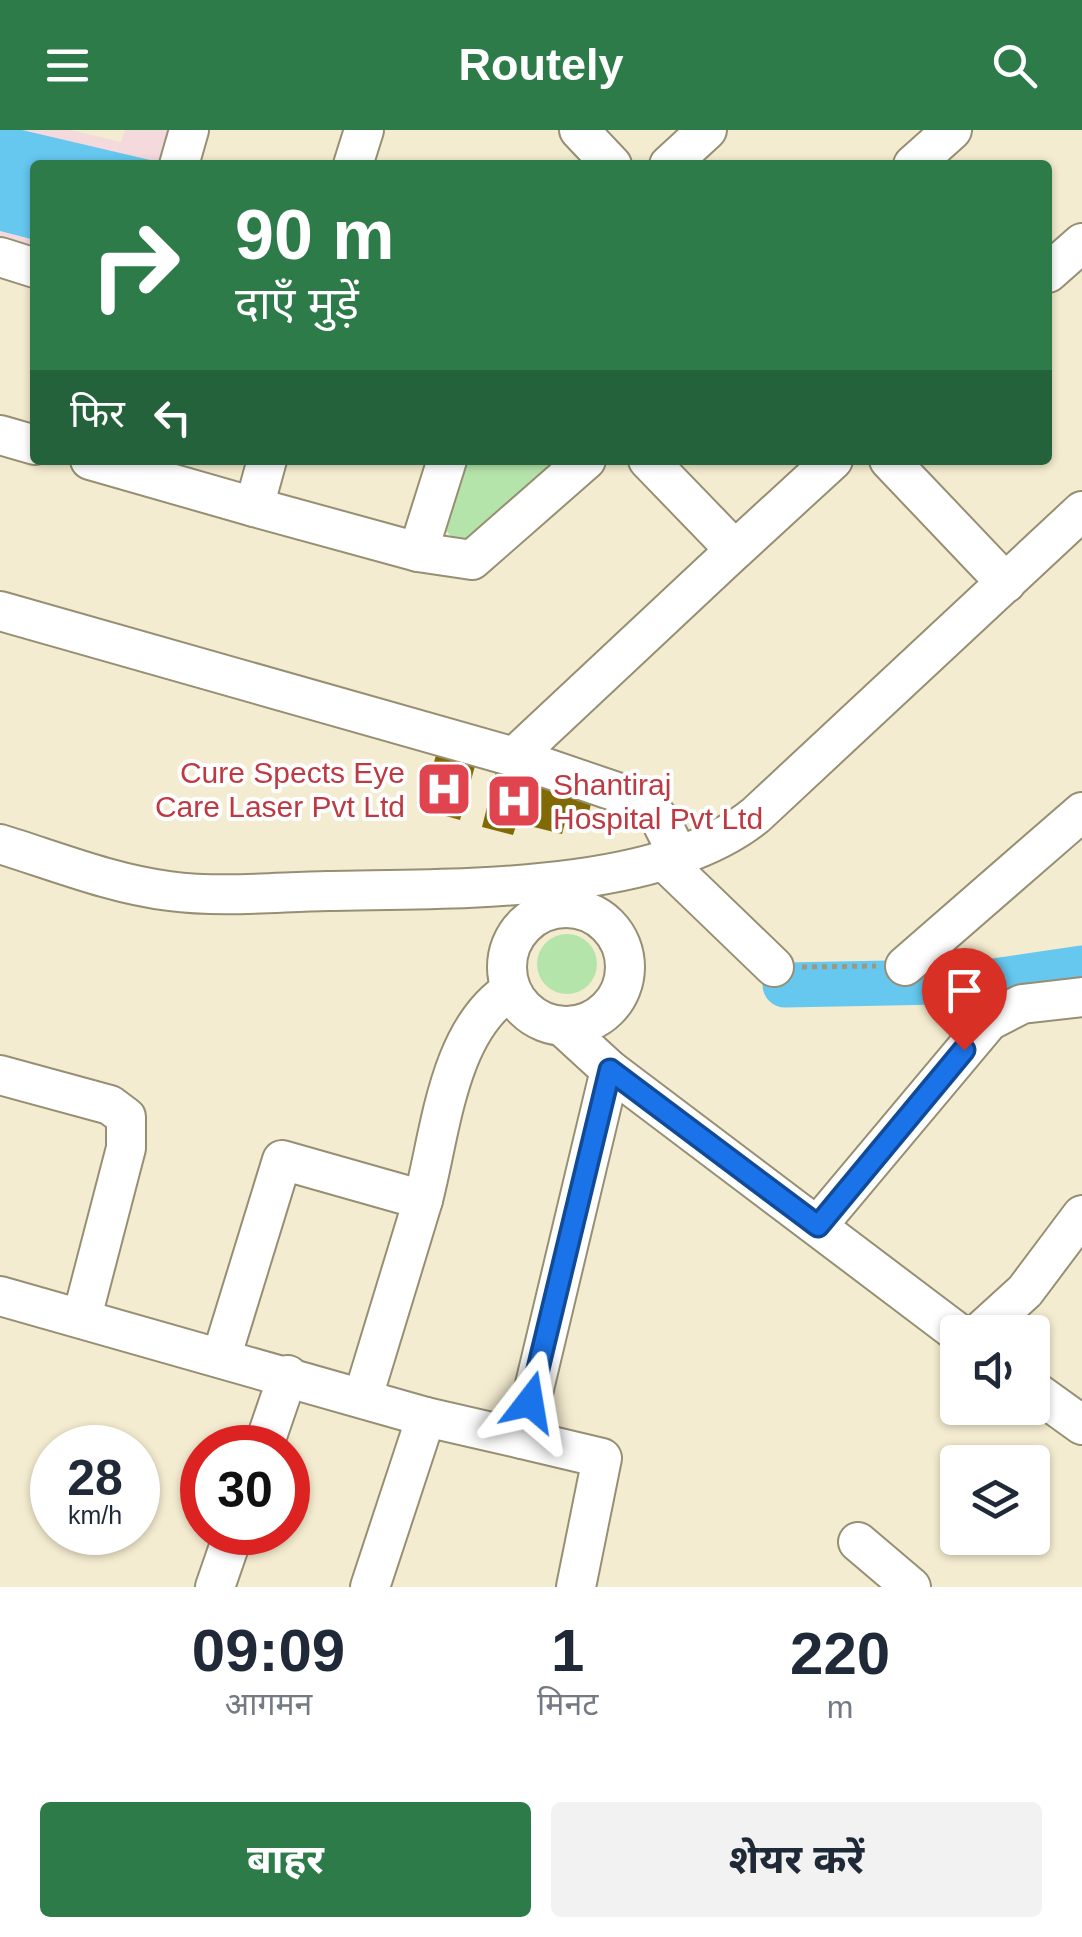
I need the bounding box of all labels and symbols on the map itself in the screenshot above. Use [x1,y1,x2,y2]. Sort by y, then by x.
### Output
place label: Cure Spects Eye Care Laser Pvt Ltd [155,756,405,823]
hospital icon: Cure Spects Eye Care Laser Pvt Ltd [414,759,474,819]
place label: Shantiraj Hospital Pvt Ltd [553,768,763,835]
hospital icon: Shantiraj Hospital Pvt Ltd [484,771,544,831]
pin [922,948,1007,1051]
position arrow [478,1350,582,1454]
speed limit sign: 30 [180,1425,310,1555]

